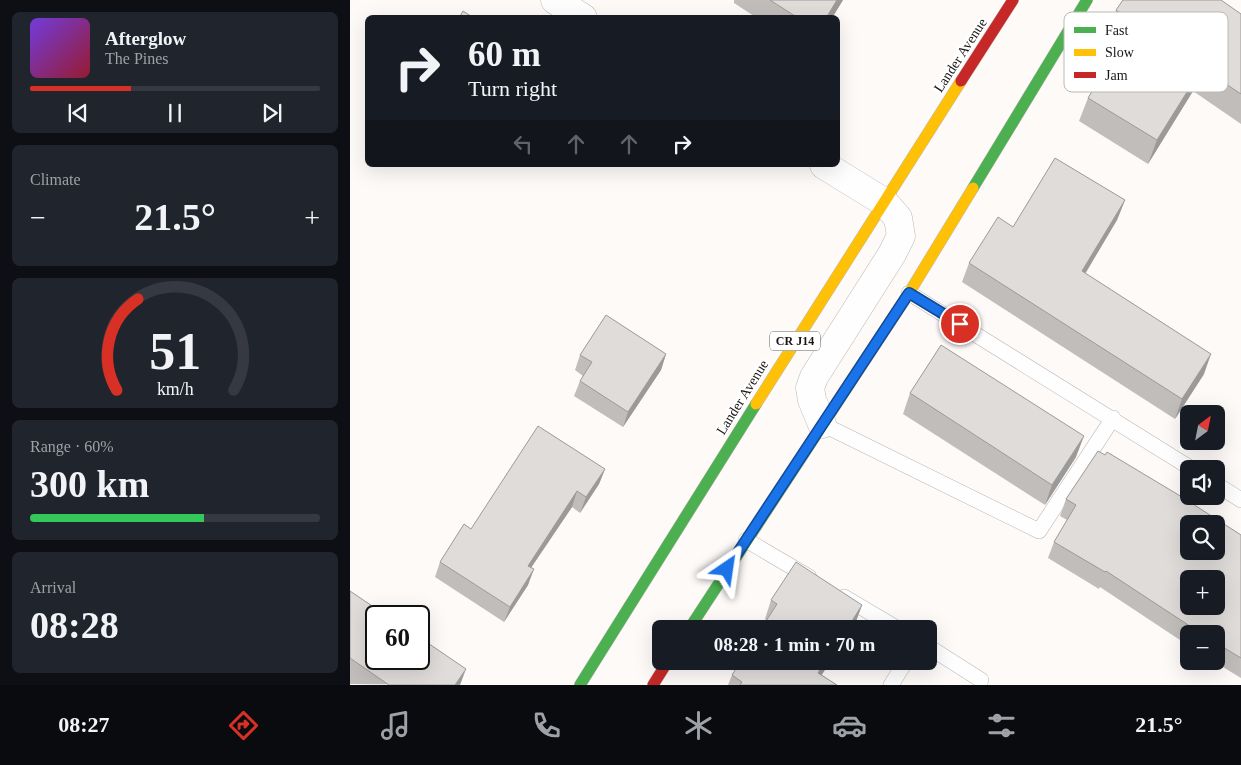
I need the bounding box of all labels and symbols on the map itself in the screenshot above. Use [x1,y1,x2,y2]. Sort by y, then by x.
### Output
legend [1064,12,1228,92]
street label: Lander Avenue [931,16,990,95]
text: Fast [1105,23,1128,38]
text: Slow [1105,45,1135,60]
text: Jam [1105,68,1128,83]
pin [939,303,981,345]
road number: CR J14 [770,332,820,351]
street label: Lander Avenue [714,357,771,437]
north arrow [1180,405,1225,450]
position arrow [700,542,752,594]
speed limit sign: 60 [365,605,430,670]

